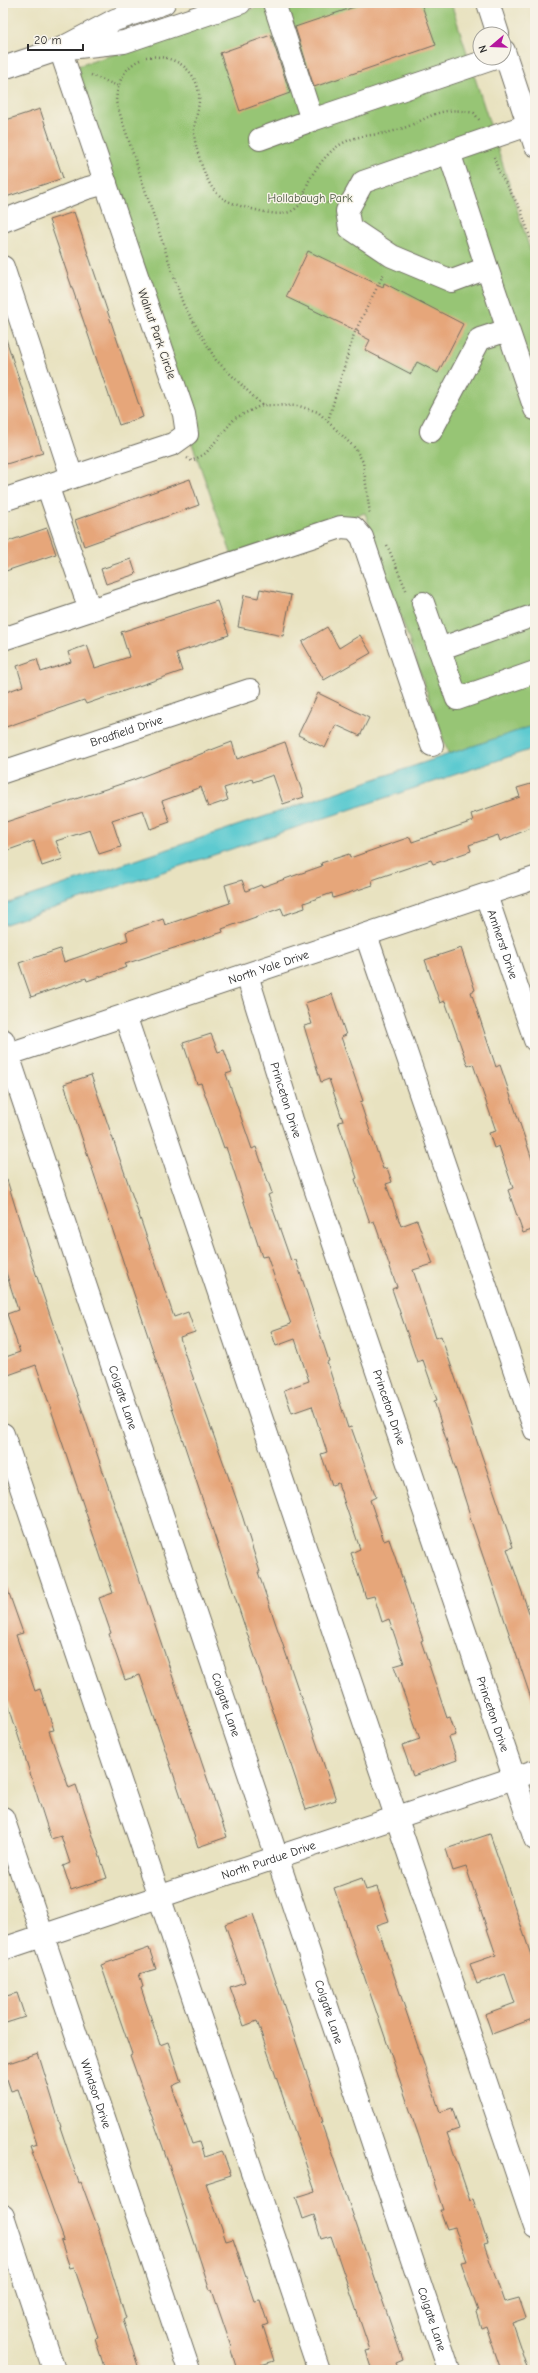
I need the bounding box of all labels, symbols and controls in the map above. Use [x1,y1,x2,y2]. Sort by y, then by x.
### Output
scale bar [28,26,83,52]
north arrow [472,26,512,66]
text: 20 m [34,33,62,47]
text: N [476,44,490,55]
park label: Hollabaugh Park [268,191,353,205]
street label: Walnut Park Circle [135,287,179,381]
street label: Bradfield Drive [88,712,164,750]
street label: Amherst Drive [484,908,521,981]
street label: North Yale Drive [226,947,311,987]
street label: Princeton Drive [267,1060,305,1140]
street label: Colgate Lane [106,1364,140,1431]
street label: Princeton Drive [370,1368,408,1447]
street label: Colgate Lane [209,1671,243,1738]
street label: Princeton Drive [474,1675,512,1754]
street label: North Purdue Drive [220,1838,318,1882]
street label: Colgate Lane [312,1978,346,2046]
street label: Windsor Drive [78,2057,114,2130]
street label: Colgate Lane [415,2285,449,2353]

